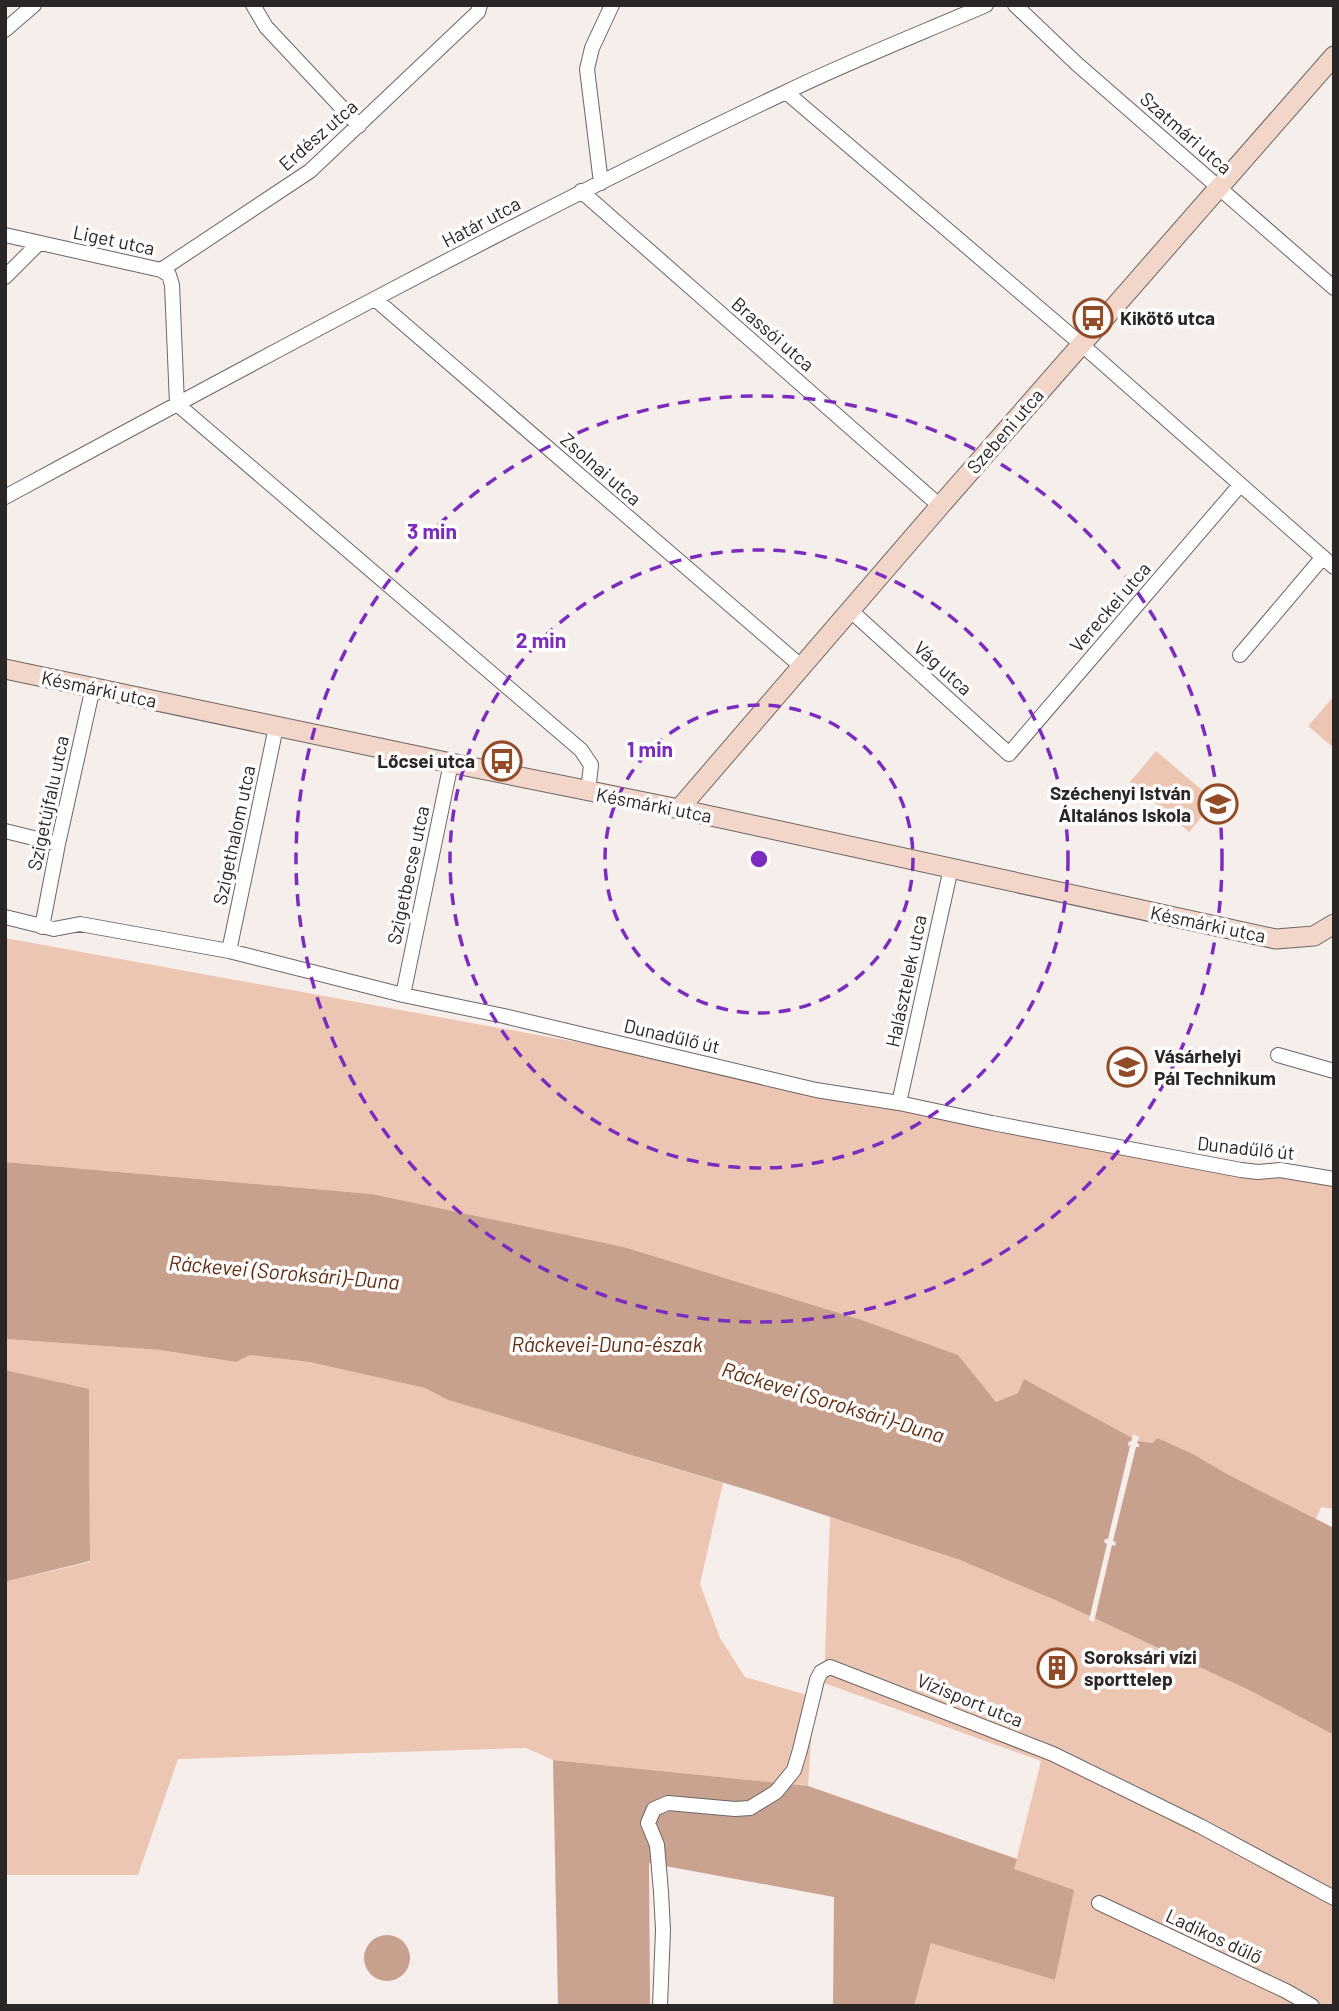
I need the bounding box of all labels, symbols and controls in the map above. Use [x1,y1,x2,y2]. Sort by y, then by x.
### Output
street label: Szatmári utca [1136,87,1237,179]
street label: Erdész utca [274,94,362,175]
street label: Határ utca [437,191,524,252]
street label: Liget utca [71,220,157,259]
street label: Brassói utca [727,292,819,376]
bus stop icon: Kikötő utca [1072,297,1114,339]
place label: Kikötő utca [1120,306,1215,329]
street label: Szebeni utca [961,383,1048,478]
street label: Zsolnai utca [556,427,646,510]
text: 3 min [407,518,457,543]
street label: Vereckei utca [1064,557,1155,656]
text: 2 min [516,627,566,652]
street label: Vág utca [910,636,977,700]
street label: Késmárki utca [39,665,159,712]
street label: Szigetújfalu utca [22,733,73,872]
text: 1 min [627,736,673,761]
bus stop icon: Lőcsei utca [481,740,523,782]
place label: Lőcsei utca [377,749,475,772]
street label: Szigethalom utca [207,763,260,907]
place label: Széchenyi István Általános Iskola [1050,781,1191,826]
street label: Késmárki utca [594,782,714,827]
school or university icon: Széchenyi István Általános Iskola [1197,783,1239,825]
street label: Szigetbecse utca [382,803,433,946]
centre of rings [747,847,771,871]
street label: Késmárki utca [1148,900,1268,947]
street label: Halásztelek utca [880,913,931,1049]
street label: Dunadűlő út [622,1013,722,1058]
place label: Vásárhelyi Pál Technikum [1154,1044,1276,1089]
school or university icon: Vásárhelyi Pál Technikum [1106,1046,1148,1088]
street label: Dunadűlő út [1196,1131,1296,1164]
water label: Ráckevei (Soroksári)-Duna [168,1249,401,1294]
water label: Ráckevei-Duna-észak [511,1331,703,1356]
water label: Ráckevei (Soroksári)-Duna [719,1356,948,1447]
place label: Soroksári vízi sporttelep [1084,1645,1197,1690]
building icon: Soroksári vízi sporttelep [1036,1647,1078,1689]
street label: Vízisport utca [914,1668,1027,1731]
street label: Ladikos dűlő [1163,1903,1266,1968]

